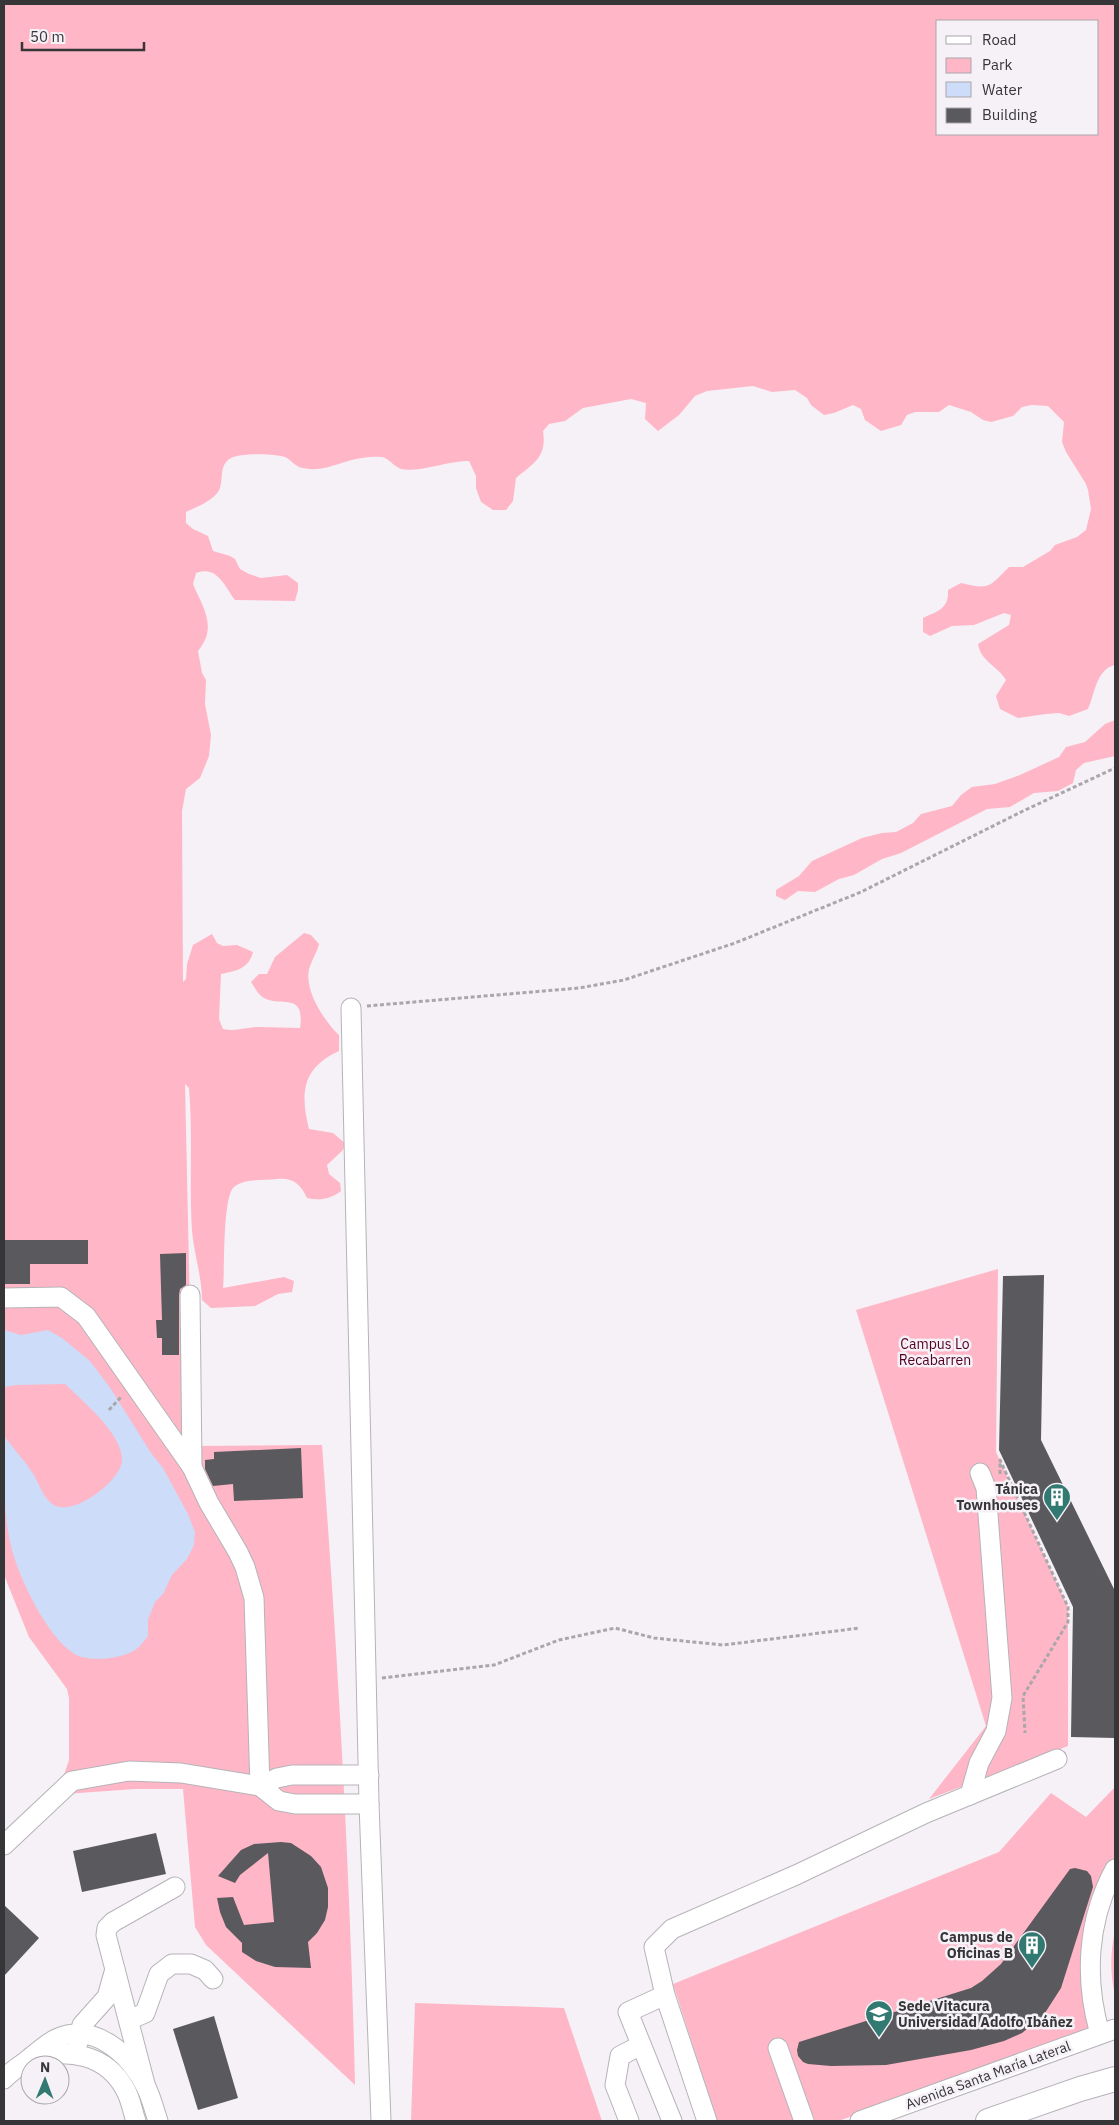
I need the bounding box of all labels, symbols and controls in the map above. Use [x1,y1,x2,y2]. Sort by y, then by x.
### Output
scale bar [22,20,145,52]
legend [936,20,1099,135]
text: 50 m [30,27,65,46]
text: Road [982,30,1017,49]
text: Park [982,55,1012,74]
text: Water [982,80,1023,99]
text: Building [982,105,1037,124]
park label: Campus Lo Recabarren [899,1335,971,1369]
place label: Tánica Townhouses [956,1480,1038,1514]
building icon: Tánica Townhouses [1042,1482,1072,1521]
place label: Campus de Oficinas B [940,1928,1013,1962]
building icon: Campus de Oficinas B [1017,1930,1047,1969]
place label: Sede Vitacura Universidad Adolfo Ibáñez [898,1997,1073,2031]
school or university icon: Sede Vitacura Universidad Adolfo Ibáñez [864,1999,894,2038]
street label: Avenida Santa María Lateral [903,2037,1073,2113]
north arrow [20,2055,70,2105]
text: N [40,2058,50,2076]

